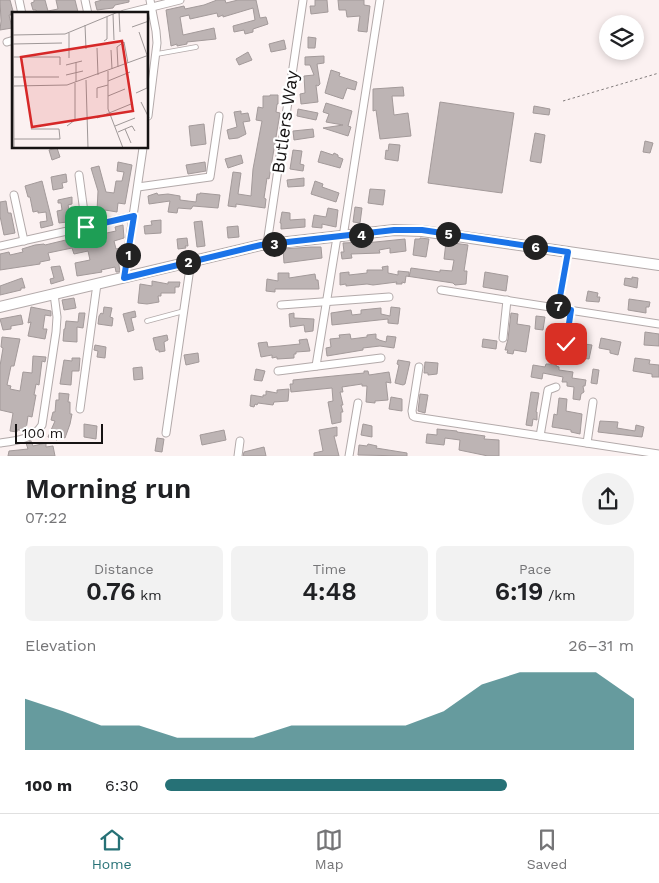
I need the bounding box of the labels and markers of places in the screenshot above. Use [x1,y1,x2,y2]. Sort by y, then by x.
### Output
pin [65,206,107,248]
pin: 4 [348,222,374,248]
pin: 5 [436,222,460,246]
pin: 3 [262,232,286,256]
pin: 6 [522,234,548,260]
pin: 1 [116,242,140,268]
pin: 2 [176,250,200,274]
pin: 7 [546,294,570,318]
pin [545,323,587,365]

